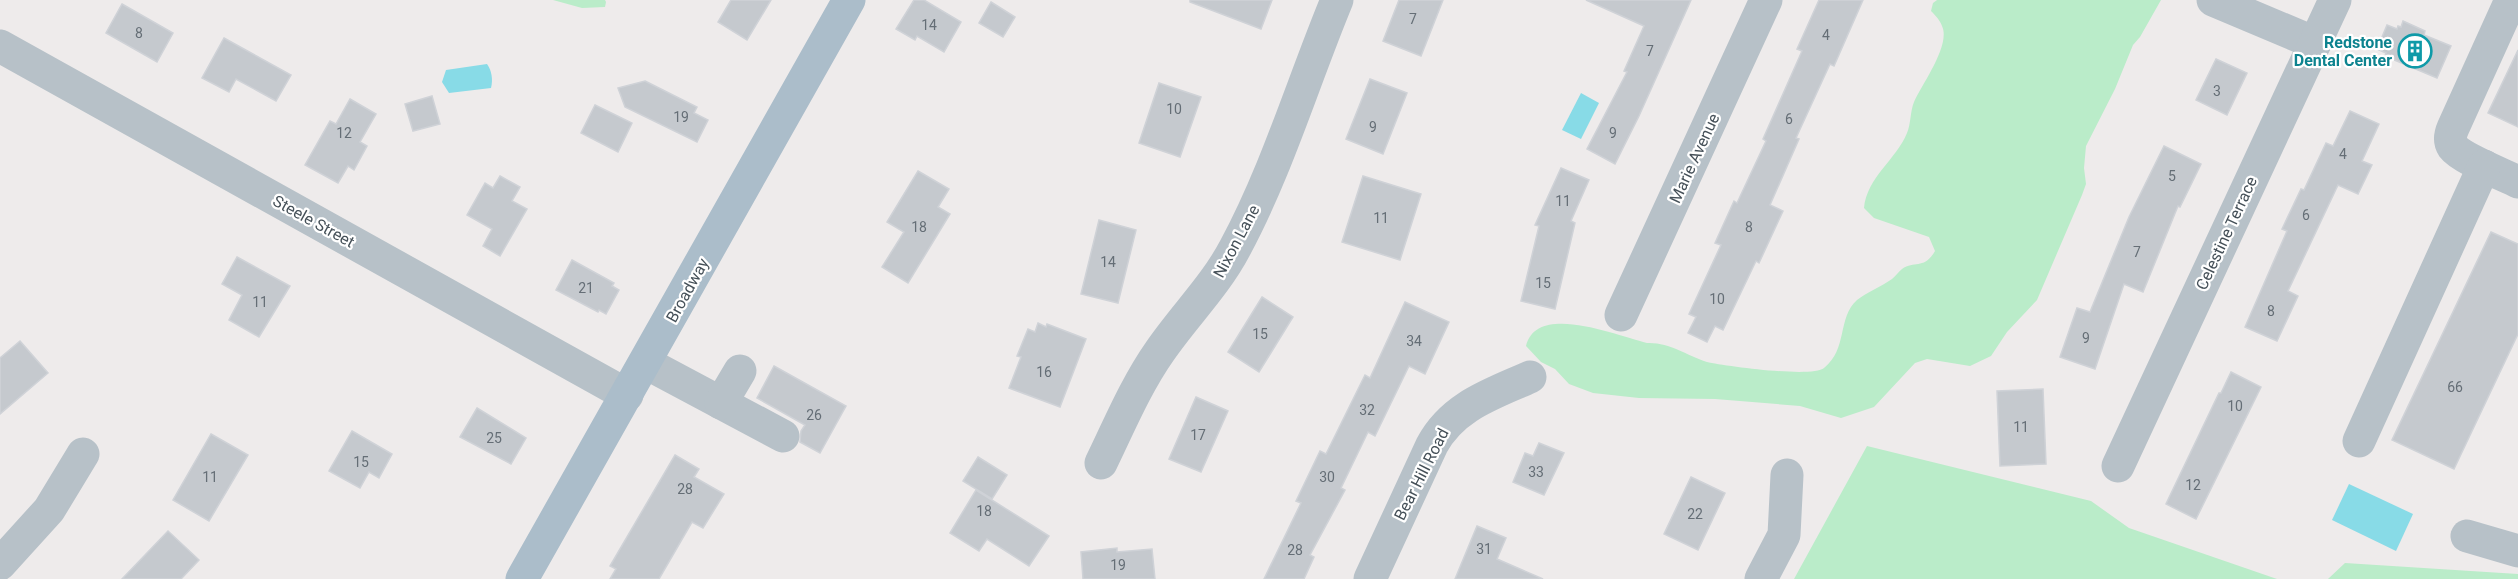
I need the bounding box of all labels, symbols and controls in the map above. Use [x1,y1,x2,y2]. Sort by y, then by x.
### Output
house number: 7 [1409,11,1417,27]
house number: 14 [921,17,937,33]
house number: 8 [135,25,143,41]
house number: 4 [1822,27,1830,43]
place label: Redstone Dental Center [2294,33,2392,70]
building icon: Redstone Dental Center [2397,33,2433,69]
house number: 7 [1646,43,1654,59]
house number: 3 [2213,83,2221,99]
house number: 10 [1166,101,1182,117]
house number: 19 [673,109,689,125]
street label: Marie Avenue [1665,110,1724,206]
house number: 6 [1785,111,1793,127]
house number: 9 [1369,119,1377,135]
house number: 12 [336,125,352,141]
house number: 9 [1609,125,1617,141]
house number: 4 [2339,146,2347,162]
house number: 5 [2168,168,2176,184]
street label: Celestine Terrace [2192,173,2261,293]
street label: Steele Street [270,191,358,252]
house number: 11 [1555,193,1571,209]
street label: Nixon Lane [1209,202,1264,281]
house number: 6 [2302,207,2310,223]
house number: 11 [1373,210,1389,226]
house number: 18 [911,219,927,235]
house number: 8 [1745,219,1753,235]
house number: 7 [2133,244,2141,260]
house number: 14 [1100,254,1116,270]
street label: Broadway [662,255,713,326]
house number: 15 [1535,275,1551,291]
house number: 21 [578,280,594,296]
house number: 10 [1709,291,1725,307]
house number: 11 [252,294,268,310]
house number: 8 [2267,303,2275,319]
house number: 15 [1252,326,1268,342]
house number: 9 [2082,330,2090,346]
house number: 34 [1406,333,1422,349]
house number: 16 [1036,364,1052,380]
house number: 66 [2447,379,2463,395]
house number: 10 [2227,398,2243,414]
house number: 32 [1359,402,1375,418]
house number: 26 [806,407,822,423]
house number: 11 [2013,419,2029,435]
street label: Bear Hill Road [1390,425,1453,523]
house number: 17 [1190,427,1206,443]
house number: 25 [486,430,502,446]
house number: 15 [353,454,369,470]
house number: 33 [1528,464,1544,480]
house number: 11 [202,469,218,485]
house number: 30 [1319,469,1335,485]
house number: 12 [2185,477,2201,493]
house number: 28 [677,481,693,497]
house number: 18 [976,503,992,519]
house number: 22 [1687,506,1703,522]
house number: 31 [1476,541,1492,557]
house number: 28 [1287,542,1303,558]
house number: 19 [1110,557,1126,573]

